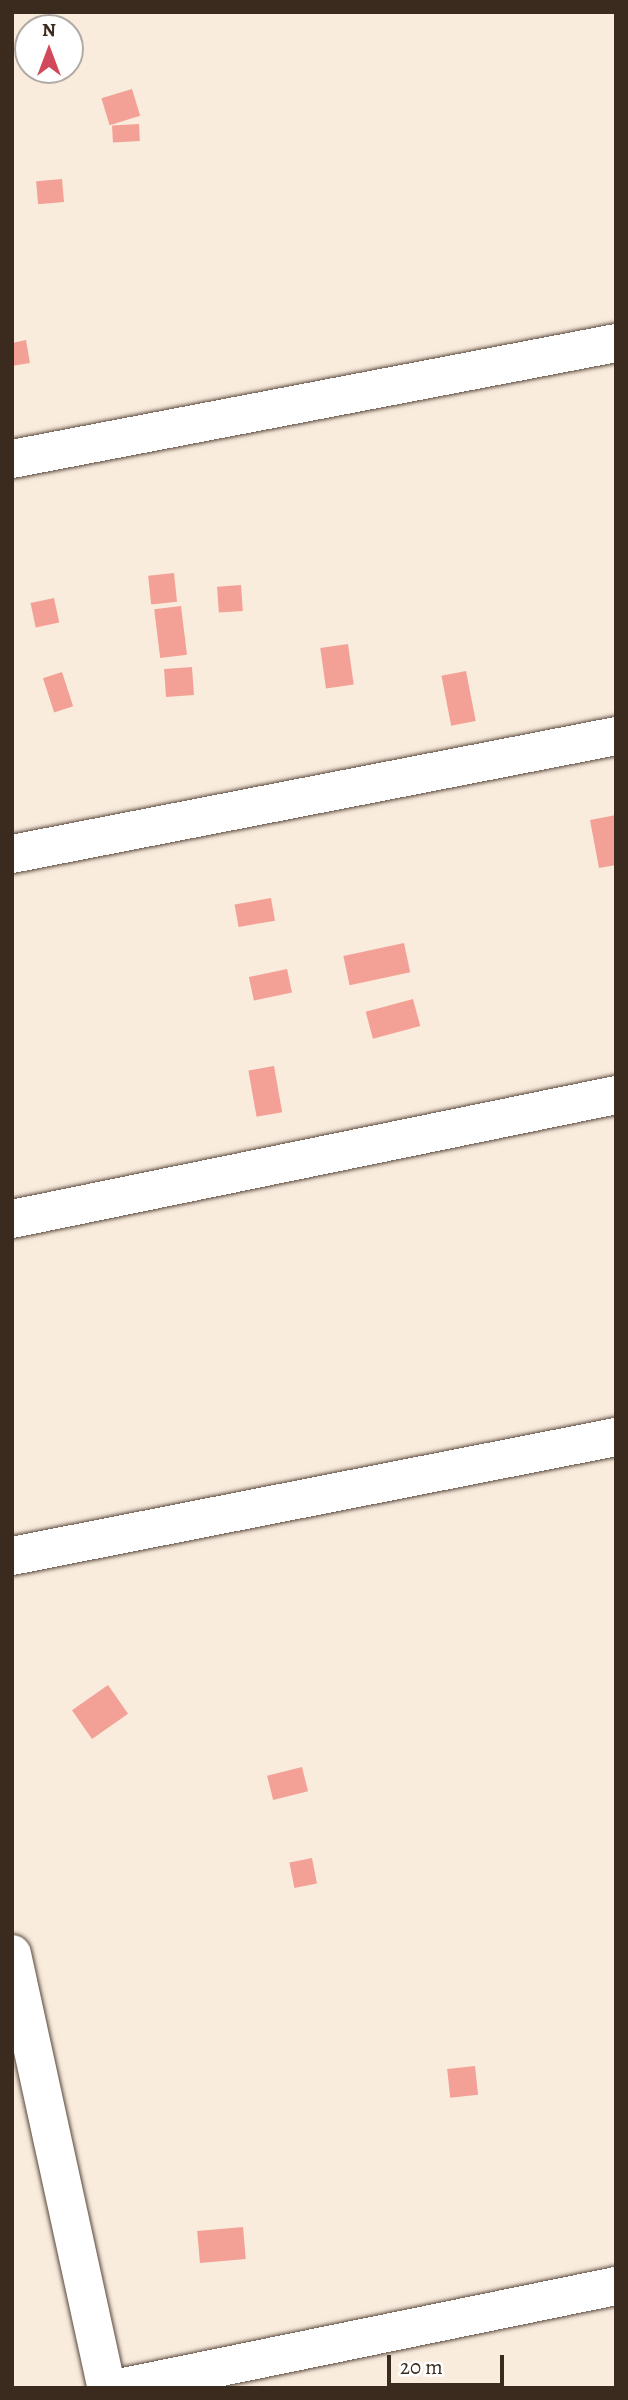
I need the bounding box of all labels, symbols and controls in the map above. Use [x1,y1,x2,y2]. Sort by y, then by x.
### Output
north arrow [14,14,84,84]
text: N [42,17,56,43]
scale bar [390,2340,507,2384]
text: 20 m [400,2353,443,2381]

